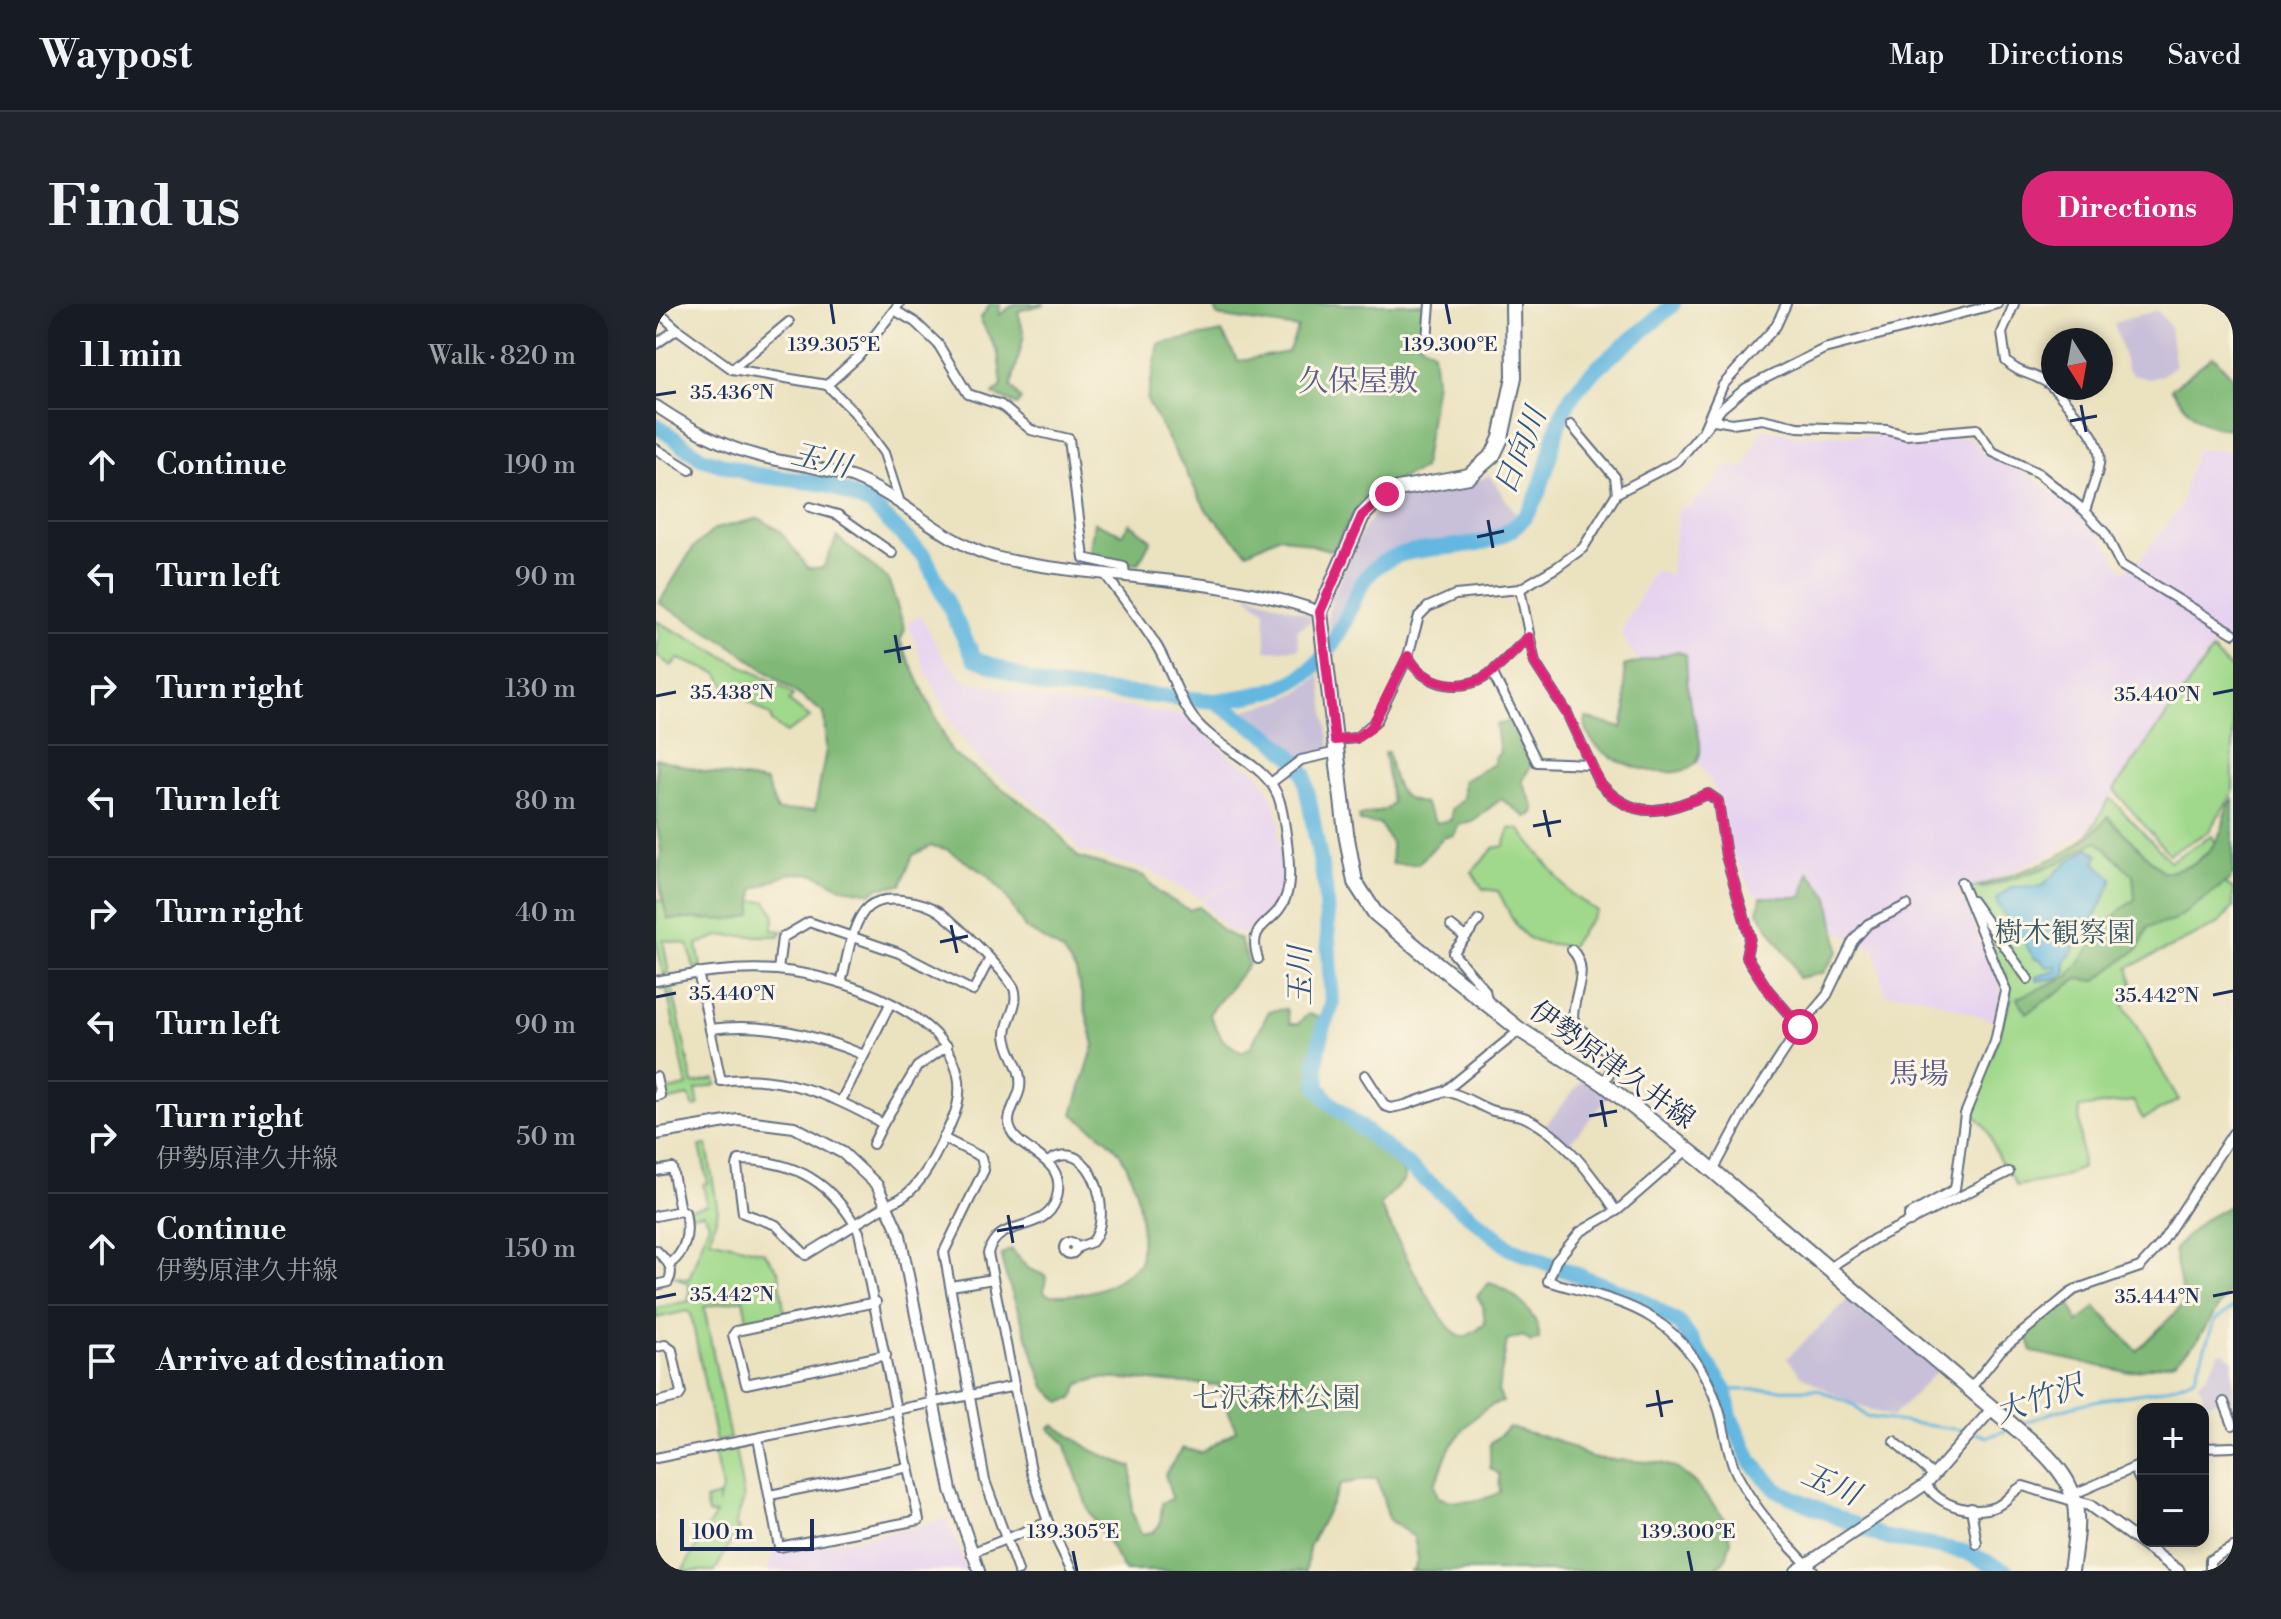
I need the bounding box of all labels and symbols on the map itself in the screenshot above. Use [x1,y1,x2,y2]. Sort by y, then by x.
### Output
north arrow [2041,328,2113,400]
text: 139.305°E [788,333,880,358]
text: 139.300°E [1403,333,1497,358]
district label: 久保屋敷 [1298,363,1418,401]
text: 35.436°N [690,381,774,406]
water label: 日向川 [1486,400,1557,500]
water label: 玉川 [787,435,857,487]
route end [1369,476,1405,512]
text: 35.438°N [690,681,774,706]
text: 35.440°N [2114,683,2200,708]
park label: 樹木観察園 [1995,916,2135,951]
water label: 玉川 [1282,943,1320,1006]
text: 35.440°N [689,982,775,1007]
text: 35.442°N [2115,984,2199,1009]
street label: 伊勢原津久井線 [1523,993,1702,1137]
route start [1782,1009,1818,1045]
district label: 馬場 [1889,1056,1949,1094]
text: 35.442°N [690,1283,774,1308]
text: 35.444°N [2114,1285,2200,1310]
water label: 大竹沢 [1991,1366,2092,1433]
park label: 七沢森林公園 [1192,1381,1360,1416]
water label: 玉川 [1795,1455,1868,1516]
scale bar [680,1515,814,1551]
text: 139.305°E [1027,1520,1119,1545]
text: 139.300°E [1641,1520,1735,1545]

